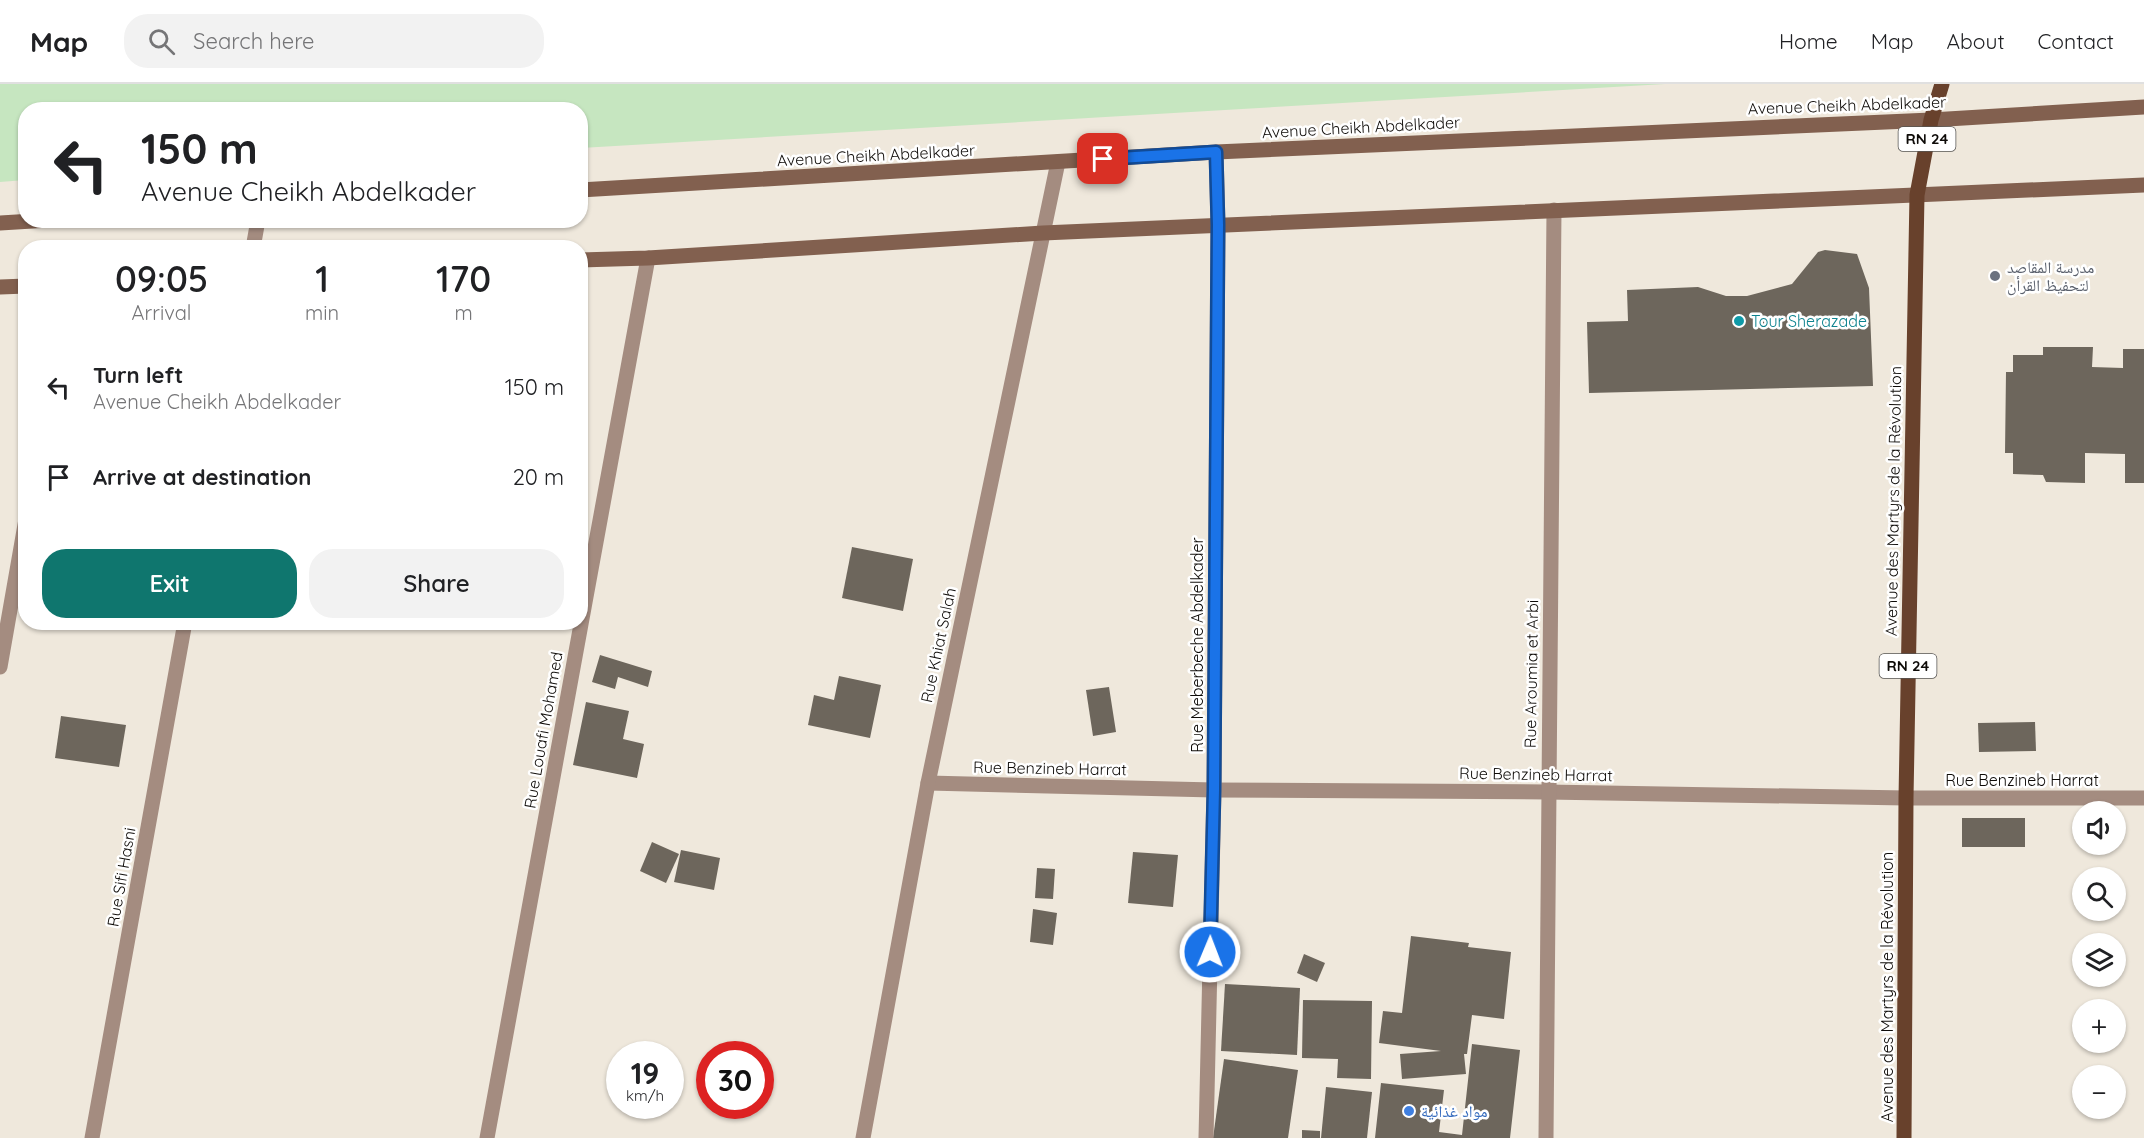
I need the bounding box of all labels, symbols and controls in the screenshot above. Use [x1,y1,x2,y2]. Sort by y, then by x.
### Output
search box [124,14,544,68]
text: Map [30,24,88,59]
icon: search [145,25,178,58]
text: Search here [193,27,315,55]
text: Home [1779,28,1838,54]
text: Map [1871,28,1914,54]
text: About [1947,28,2005,54]
text: Contact [2038,28,2114,54]
street label: Avenue Cheikh Abdelkader [1747,92,1947,118]
street label: Avenue Cheikh Abdelkader [1261,112,1461,142]
text: 150 m [141,122,258,175]
icon: left [42,126,120,204]
road number: RN 24 [1898,127,1956,151]
pin [1077,133,1128,184]
street label: Avenue Cheikh Abdelkader [776,140,976,170]
icon: arrive [1086,142,1119,175]
text: Avenue Cheikh Abdelkader [141,174,476,208]
text: 09:05 [115,256,208,301]
text: 1 [315,256,329,301]
text: 170 [436,256,491,301]
place label: مدرسة المقاصد لتحفيظ القرأن [2007,257,2094,296]
marker: مدرسة المقاصد لتحفيظ القرأن [1988,269,2002,283]
text: Arrival [132,300,191,325]
text: min [305,300,339,325]
text: m [454,300,473,325]
place label: Tour Sherazade [1751,311,1867,331]
marker: Tour Sherazade [1732,314,1746,328]
text: Turn left [93,361,183,389]
street label: Avenue des Martyrs de la Révolution [1881,366,1905,636]
icon: left [42,371,75,404]
text: 150 m [505,373,564,401]
text: Avenue Cheikh Abdelkader [93,389,341,414]
icon: arrive [42,461,75,494]
text: Arrive at destination [93,463,311,491]
text: 20 m [513,463,564,491]
street label: Rue Meberbeche Abdelkader [1187,537,1207,753]
button: Exit [42,549,297,618]
button: Share [309,549,564,618]
street label: Rue Khiat Salah [916,586,960,704]
street label: Rue Aroumia et Arbi [1520,600,1542,748]
street label: Rue Louafi Mohamed [519,650,567,810]
road number: RN 24 [1880,654,1936,678]
street label: Rue Benzineb Harrat [973,757,1127,779]
street label: Rue Benzineb Harrat [1459,763,1613,785]
street label: Rue Benzineb Harrat [1945,770,2099,790]
map controls [2072,801,2126,1119]
button: sound [2072,801,2126,855]
street label: Rue Sifi Hasni [102,826,140,928]
street label: Avenue des Martyrs de la Révolution [1877,852,1897,1122]
button: search [2072,867,2126,921]
position arrow [1178,920,1242,984]
button: layers [2072,933,2126,987]
button: + [2072,999,2126,1053]
speed limit sign: 30 [696,1041,774,1119]
text: 19 [631,1054,659,1092]
button: − [2072,1065,2126,1119]
text: km/h [626,1086,664,1105]
place label: مواد غذائية [1421,1101,1487,1121]
marker: مواد غذائية [1402,1104,1416,1118]

